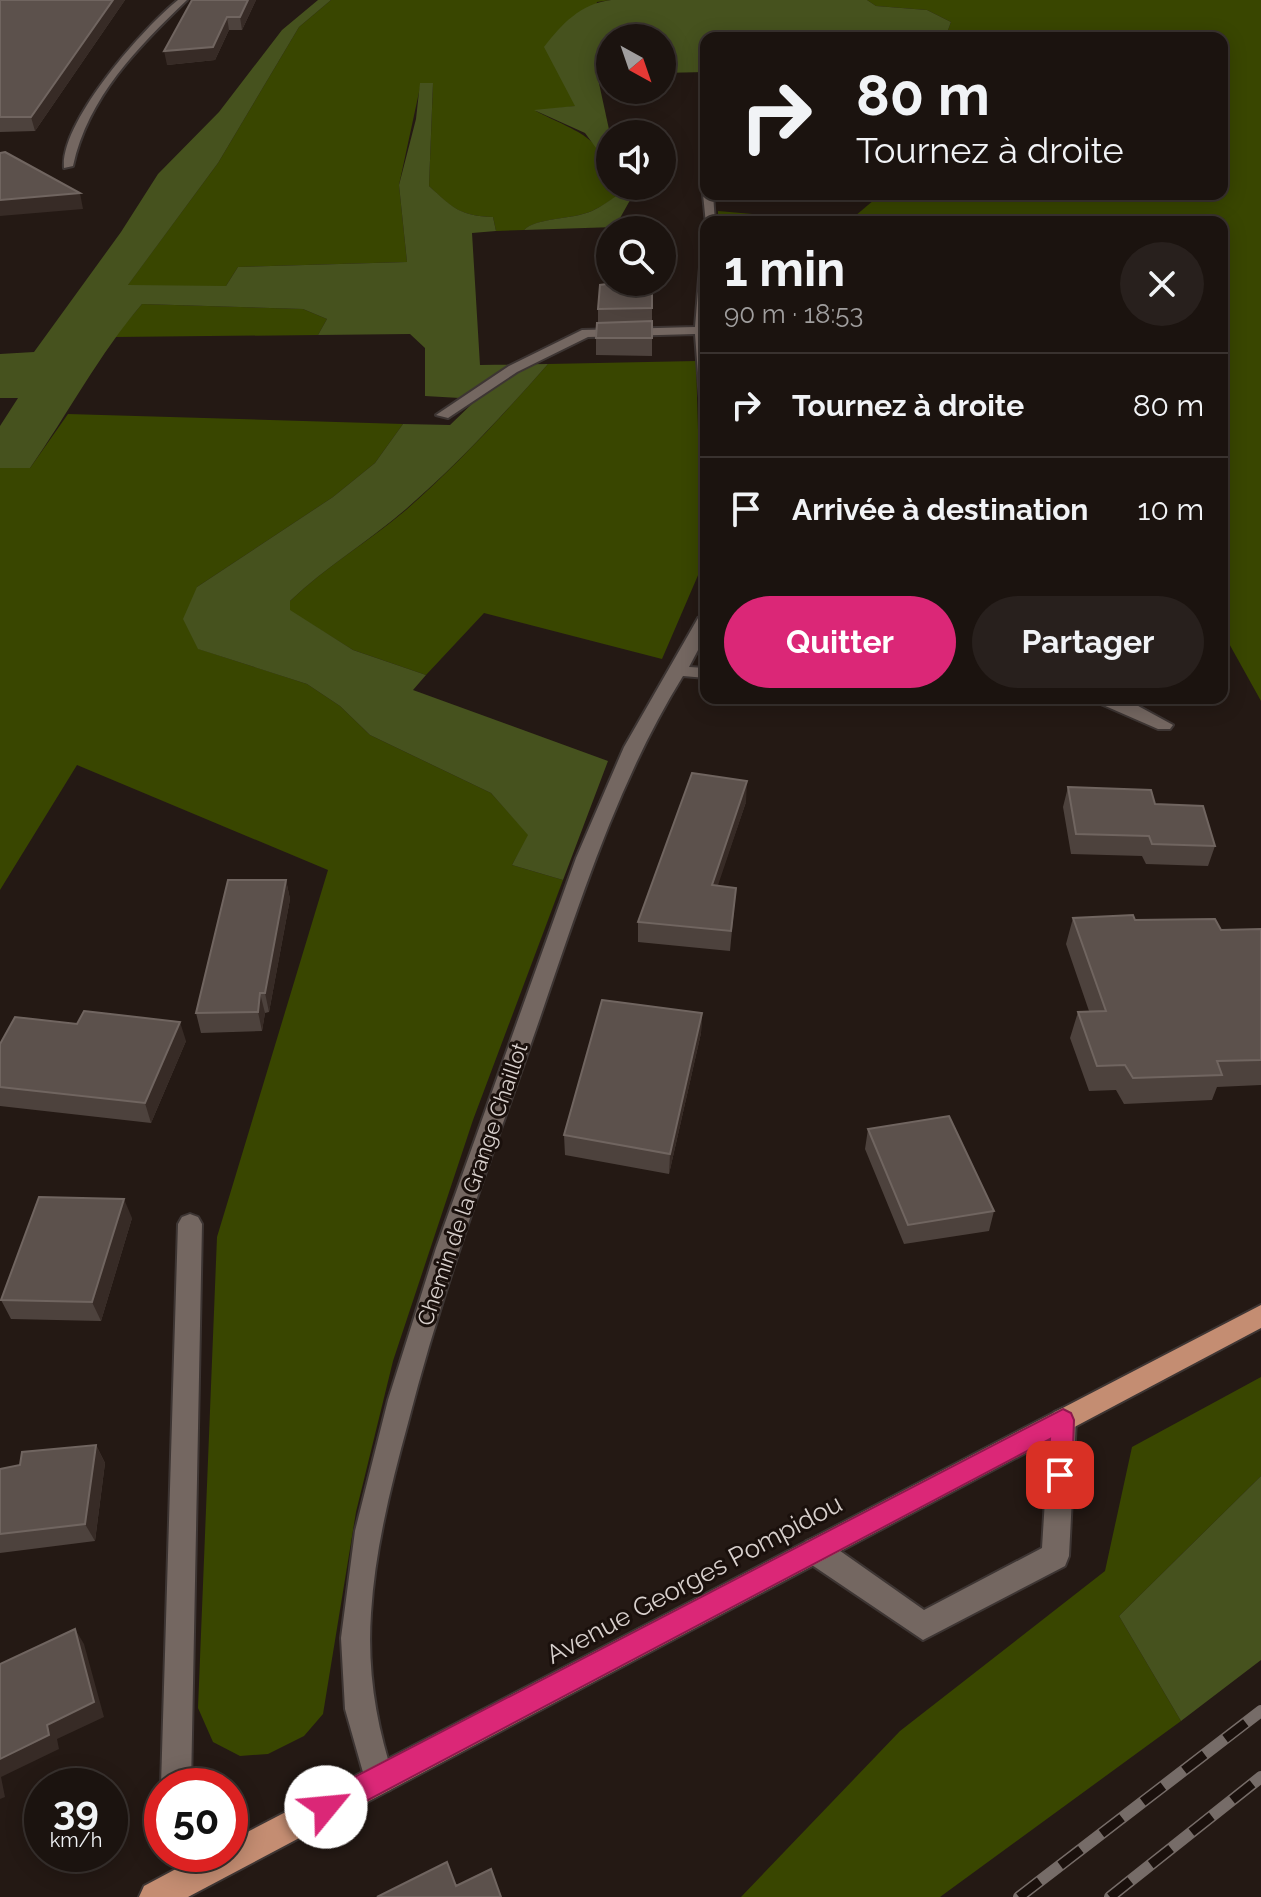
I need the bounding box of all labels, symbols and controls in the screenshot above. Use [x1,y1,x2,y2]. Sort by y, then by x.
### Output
north arrow [596,24,676,104]
map controls [596,24,676,296]
text: 80 m [856,62,990,128]
icon: right [724,64,828,168]
button: sound [596,120,676,200]
text: Tournez à droite [856,129,1124,171]
button: search [596,216,676,296]
text: 1 min [724,241,845,297]
button: close [1120,242,1204,326]
text: 90 m · 18:53 [724,299,863,329]
icon: right [724,383,768,427]
text: Tournez à droite [792,388,1024,423]
text: 80 m [1133,388,1204,423]
icon: arrive [724,487,768,531]
text: Arrivée à destination [792,492,1088,527]
text: 10 m [1138,492,1204,527]
button: Quitter [724,596,956,688]
button: Partager [972,596,1204,688]
street label: Chemin de la Grange Chaillot [411,1039,533,1329]
pin [1026,1441,1094,1509]
icon: arrive [1038,1453,1082,1497]
street label: Avenue Georges Pompidou [541,1488,847,1670]
position arrow [284,1765,368,1849]
speed limit sign: 50 [144,1768,248,1872]
text: 39 [53,1786,99,1833]
text: km/h [50,1828,102,1852]

